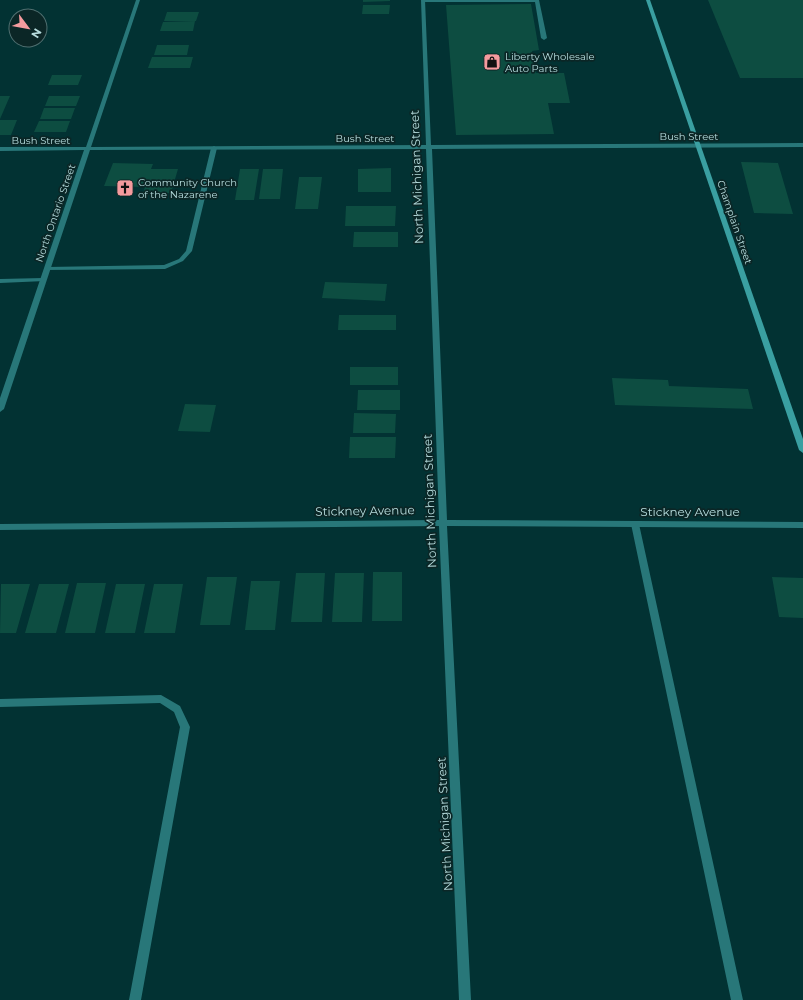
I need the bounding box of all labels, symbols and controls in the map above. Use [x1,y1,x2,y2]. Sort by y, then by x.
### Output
north arrow [8,8,48,48]
text: N [28,26,45,41]
place label: Liberty Wholesale Auto Parts [505,50,595,75]
shop icon: Liberty Wholesale Auto Parts [482,52,502,72]
street label: North Michigan Street [407,110,426,244]
street label: Bush Street [660,130,718,143]
street label: Bush Street [336,132,394,145]
street label: Bush Street [12,134,70,147]
street label: North Ontario Street [33,163,78,264]
place label: Community Church of the Nazarene [138,176,237,201]
church icon: Community Church of the Nazarene [115,178,135,198]
street label: Champlain Street [714,178,755,266]
street label: North Michigan Street [420,434,439,568]
street label: Stickney Avenue [315,502,415,519]
street label: Stickney Avenue [640,504,740,519]
street label: North Michigan Street [433,757,455,891]

